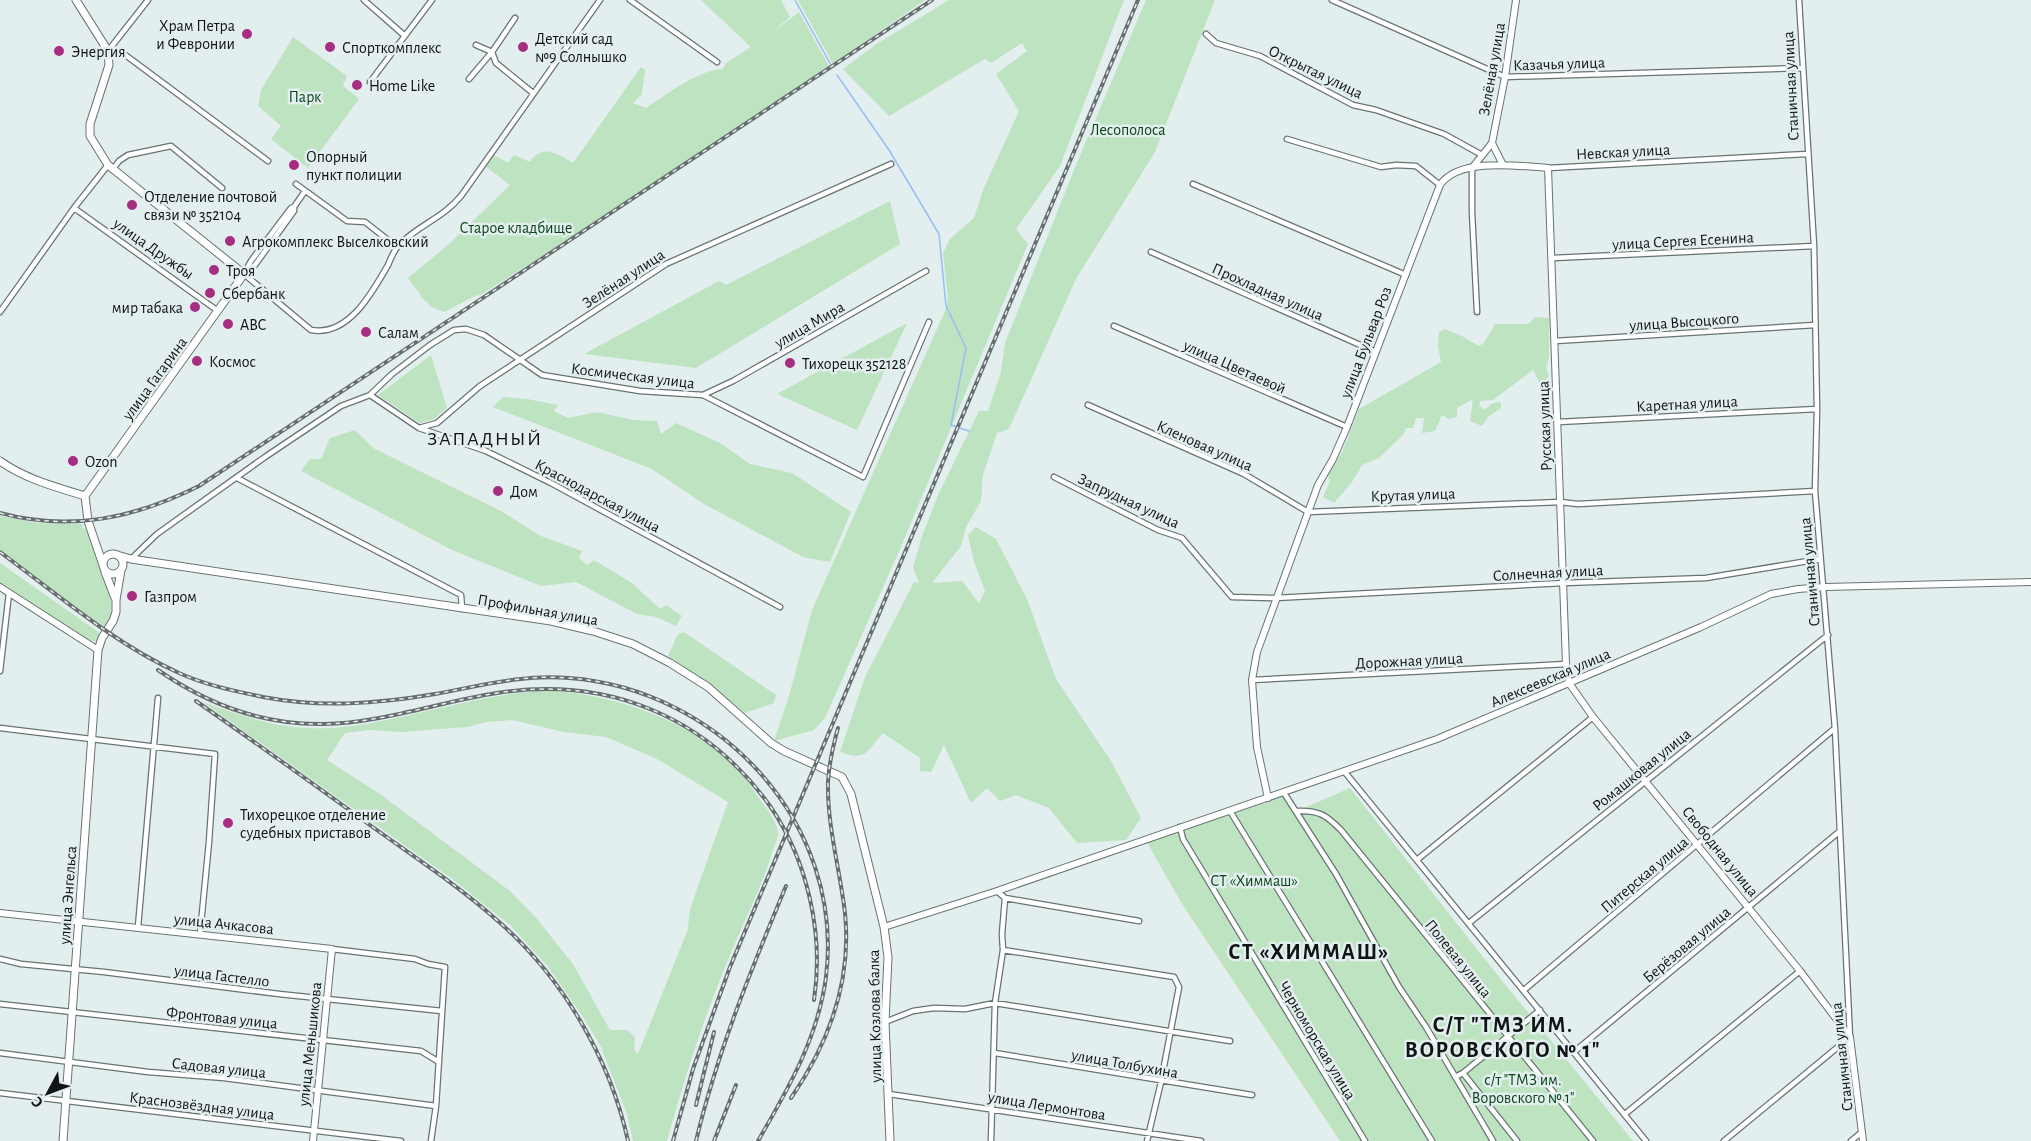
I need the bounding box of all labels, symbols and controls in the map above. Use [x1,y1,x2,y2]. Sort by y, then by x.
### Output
place label: Храм Петра и Февронии [156,18,235,52]
street label: Зелёная улица [1476,21,1509,117]
marker: Храм Петра и Февронии [240,27,254,41]
place label: Детский сад №9 Солнышко [535,31,627,65]
street label: Станичная улица [1780,31,1803,141]
marker: Спорткомплекс [323,40,337,54]
place label: Спорткомплекс [342,40,442,56]
marker: Детский сад №9 Солнышко [516,40,530,54]
street label: Открытая улица [1265,42,1365,102]
marker: Энергия [52,44,66,58]
place label: Энергия [71,44,125,60]
street label: Казачья улица [1513,54,1605,75]
marker: Home Like [350,78,364,92]
place label: Home Like [369,78,435,94]
park label: Парк [289,89,322,105]
park label: Лесополоса [1090,122,1166,138]
street label: Невская улица [1575,142,1671,163]
place label: Опорный пункт полиции [306,149,402,184]
marker: Опорный пункт полиции [287,158,301,172]
place label: Отделение почтовой связи № 352104 [144,189,277,223]
marker: Отделение почтовой связи № 352104 [125,198,139,212]
street label: улица Дружбы [109,215,196,283]
park label: Старое кладбище [460,220,572,236]
street label: улица Сергея Есенина [1611,229,1754,254]
marker: Агрокомплекс Выселковский [223,234,237,248]
place label: Агрокомплекс Выселковский [242,234,429,250]
street label: Зелёная улица [580,246,668,312]
street label: Прохладная улица [1209,260,1326,325]
marker: Троя [207,263,221,277]
place label: Троя [226,263,255,279]
street label: улица Бульвар Роз [1337,284,1395,402]
marker: Сбербанк [203,286,217,300]
place label: Сбербанк [222,286,286,302]
street label: улица Мира [771,299,848,353]
place label: мир табака [112,300,183,316]
marker: мир табака [188,300,202,314]
street label: улица Высоцкого [1628,310,1740,335]
marker: ABC [221,317,235,331]
place label: ABC [240,317,266,333]
marker: Салам [359,325,373,339]
place label: Салам [378,325,419,341]
street label: улица Гагарина [119,334,191,424]
street label: улица Цветаевой [1180,337,1288,398]
marker: Космос [190,354,204,368]
place label: Космос [209,354,256,370]
marker: Тихорецк 352128 [783,356,797,370]
place label: Тихорецк 352128 [802,356,906,372]
street label: Космическая улица [570,360,696,393]
street label: Русская улица [1535,381,1556,471]
street label: Каретная улица [1636,393,1738,416]
street label: Кленовая улица [1154,418,1255,475]
district label: ЗАПАДНЫЙ [427,429,543,449]
marker: Ozon [66,454,80,468]
place label: Ozon [85,454,117,470]
street label: Краснодарская улица [532,456,663,537]
street label: Запрудная улица [1075,470,1182,532]
marker: Дом [491,484,505,498]
place label: Дом [510,484,538,500]
street label: Крутая улица [1370,486,1456,505]
street label: Станичная улица [1797,517,1824,627]
street label: Солнечная улица [1492,562,1604,585]
marker: Газпром [125,589,139,603]
place label: Газпром [144,589,197,605]
street label: Профильная улица [476,591,599,629]
street label: Алексеевская улица [1488,645,1613,711]
street label: Дорожная улица [1355,650,1463,673]
street label: Ромашковая улица [1590,725,1694,815]
street label: Свободная улица [1678,803,1761,901]
place label: Тихорецкое отделение судебных приставов [240,807,386,842]
marker: Тихорецкое отделение судебных приставов [221,816,235,830]
street label: Питерская улица [1598,834,1692,917]
street label: улица Энгельса [57,845,80,946]
park label: СТ «Химмаш» [1210,873,1298,889]
street label: Берёзовая улица [1640,904,1734,987]
street label: улица Ачкасова [172,911,275,938]
street label: Полевая улица [1421,917,1494,1001]
district label: СТ «ХИММАШ» [1228,941,1390,963]
street label: улица Козлова балка [866,949,885,1084]
street label: улица Гастелло [172,962,271,991]
street label: Черноморская улица [1275,979,1359,1103]
street label: улица Меньшикова [295,981,325,1108]
street label: Станичная улица [1828,1001,1857,1112]
street label: Фронтовая улица [165,1004,278,1033]
district label: С/Т "ТМЗ ИМ. ВОРОВСКОГО № 1" [1405,1014,1601,1061]
street label: улица Толбухина [1069,1047,1179,1082]
street label: Садовая улица [171,1055,267,1082]
north arrow [18,1063,78,1123]
park label: с/т "ТМЗ им. Воровского № 1" [1472,1072,1574,1106]
street label: Краснозвёздная улица [128,1089,275,1124]
street label: улица Лермонтова [986,1089,1107,1124]
text: С [28,1093,46,1111]

